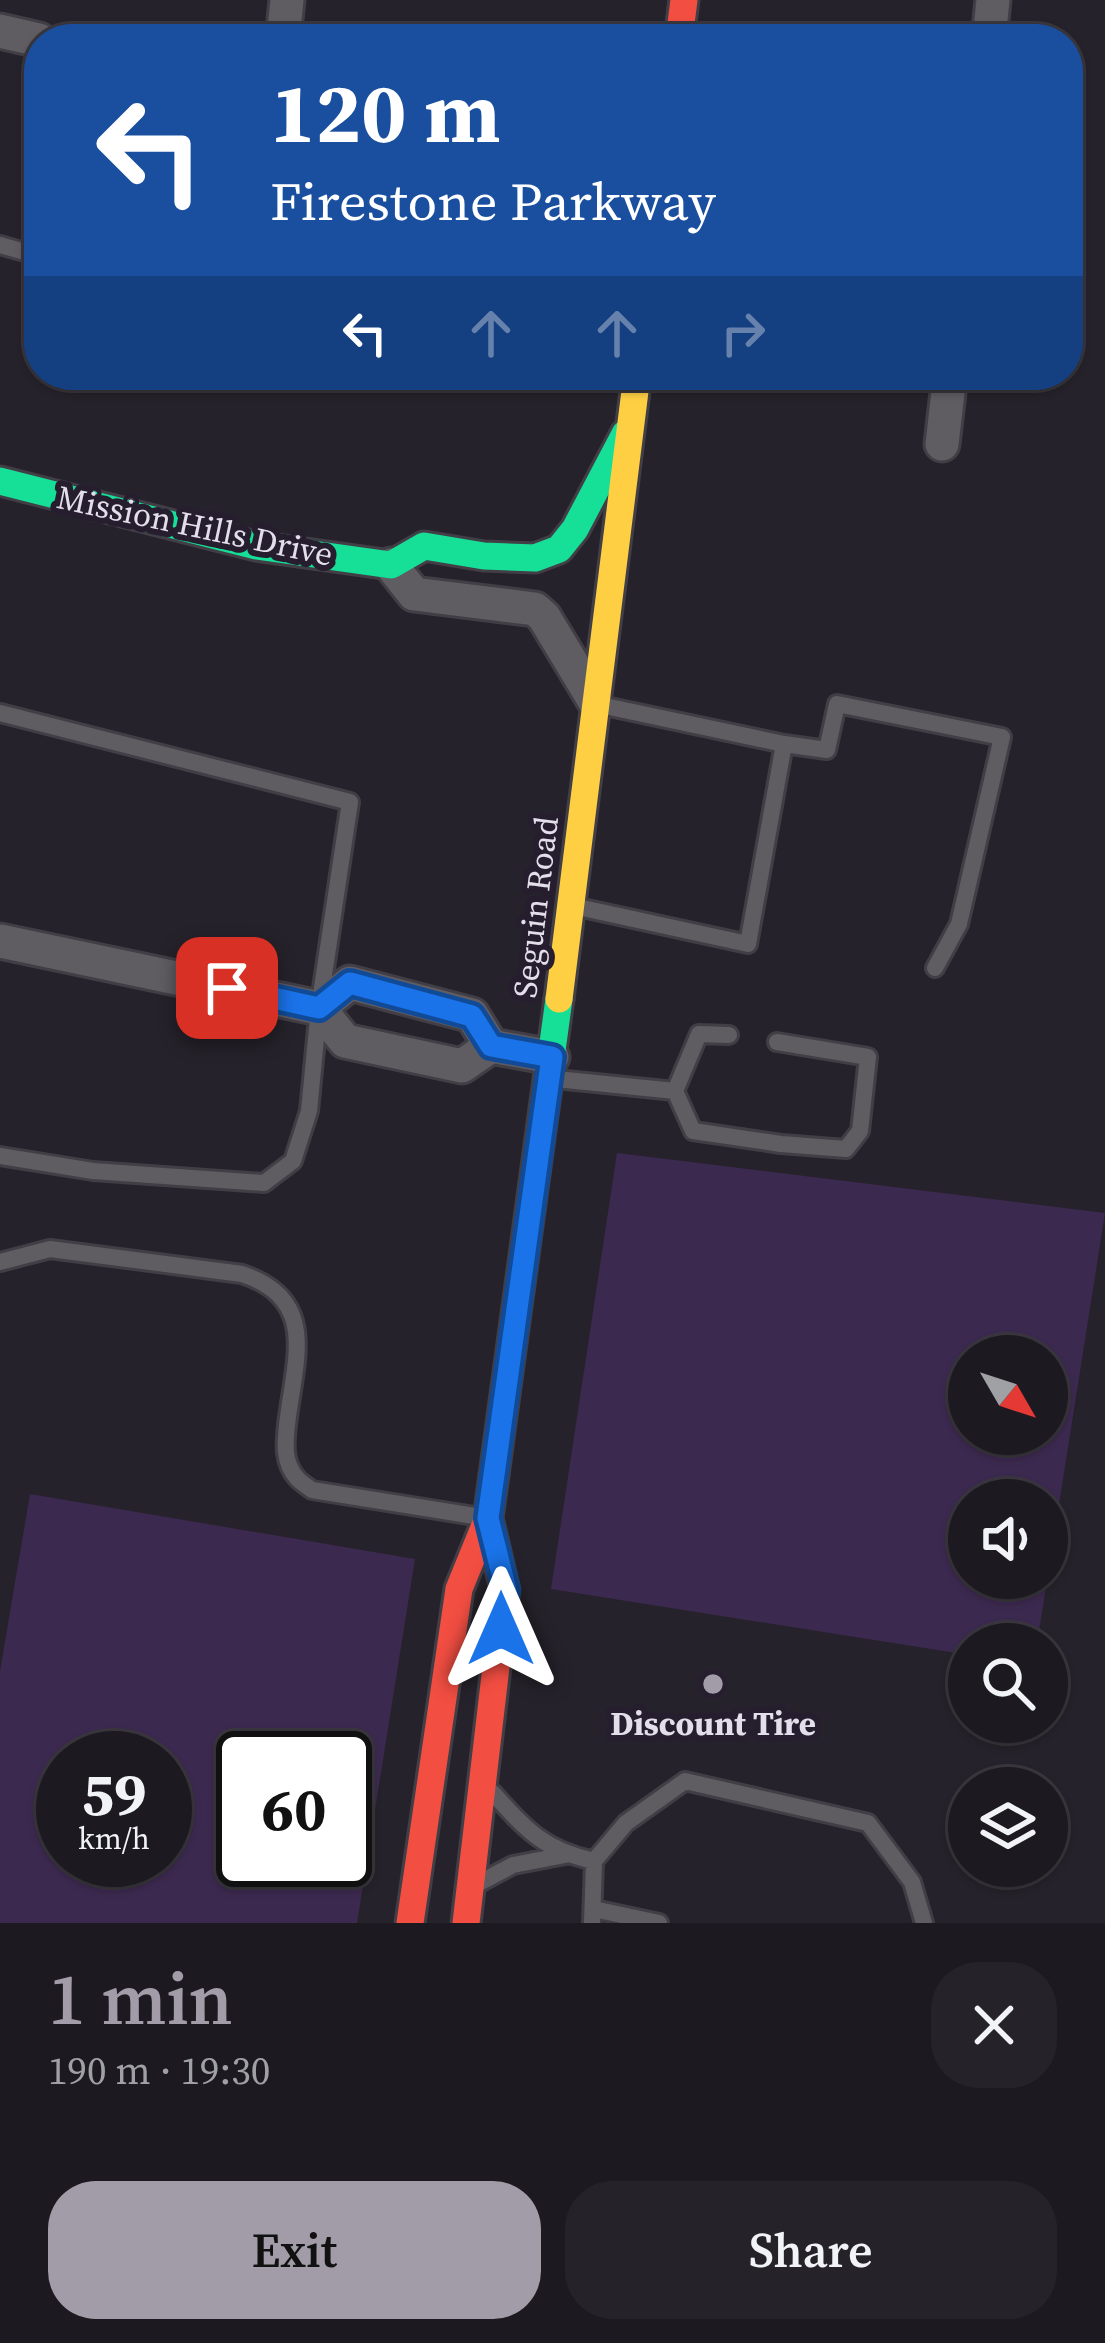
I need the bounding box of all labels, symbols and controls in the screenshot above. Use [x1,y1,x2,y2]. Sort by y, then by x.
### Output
text: 120 m [270,55,501,170]
icon: left [72,72,228,228]
text: Firestone Parkway [270,164,716,238]
icon: left [332,300,398,366]
icon: ahead [458,300,524,366]
icon: ahead [584,300,650,366]
icon: right [710,300,776,366]
street label: Mission Hills Drive [53,474,337,577]
street label: Seguin Road [502,814,569,1000]
pin [176,937,278,1039]
icon: arrive [194,955,260,1021]
north arrow [948,1335,1068,1455]
map controls [948,1335,1068,1887]
button: sound [948,1479,1068,1599]
position arrow [438,1566,564,1692]
button: search [948,1623,1068,1743]
marker: Discount Tire [700,1671,726,1697]
place label: Discount Tire [610,1701,816,1746]
speed limit sign: 60 [216,1731,372,1887]
text: 59 [81,1753,147,1835]
button: layers [948,1767,1068,1887]
text: km/h [78,1818,150,1859]
text: 1 min [48,1949,233,2048]
button: close [931,1962,1057,2088]
text: 190 m · 19:30 [48,2044,270,2097]
button: Exit [48,2181,541,2319]
button: Share [565,2181,1057,2319]

